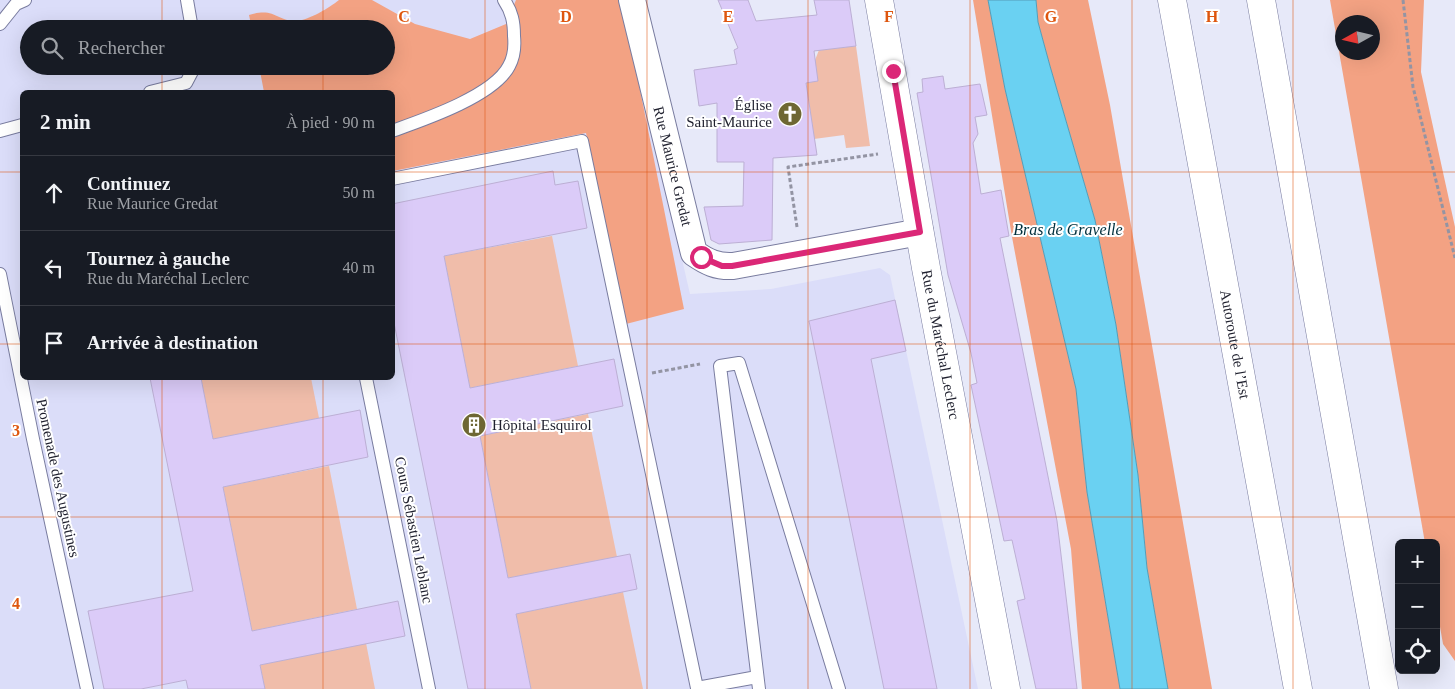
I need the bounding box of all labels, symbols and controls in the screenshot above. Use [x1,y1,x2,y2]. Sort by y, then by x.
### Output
text: C [398,8,410,25]
text: D [560,8,572,25]
text: E [723,8,733,25]
text: F [884,8,894,25]
text: G [1045,8,1058,25]
text: H [1206,8,1219,25]
north arrow [1335,15,1380,60]
search box [20,20,395,75]
icon: search [38,34,66,62]
text: Rechercher [78,37,165,58]
route end [882,60,905,83]
place label: Église Saint-Maurice [686,97,772,130]
church icon: Église Saint-Maurice [777,101,803,127]
street label: Rue Maurice Gredat [650,105,695,228]
text: 2 min [40,110,91,134]
text: À pied · 90 m [286,114,375,131]
text: Continuez [87,173,170,194]
icon: ahead [40,179,68,207]
text: 50 m [343,184,375,201]
text: Rue Maurice Gredat [87,195,218,212]
water label: Bras de Gravelle [1013,221,1123,238]
route start [690,246,713,269]
text: Tournez à gauche [87,248,230,269]
icon: left [40,254,68,282]
text: 40 m [343,259,375,276]
street label: Rue du Maréchal Leclerc [918,268,963,421]
text: Rue du Maréchal Leclerc [87,270,249,287]
street label: Autoroute de l’Est [1217,288,1253,401]
icon: arrive [40,329,68,357]
text: Arrivée à destination [87,332,258,353]
street label: Promenade des Augustines [33,397,83,559]
building icon: Hôpital Esquirol [461,412,487,438]
place label: Hôpital Esquirol [492,417,592,433]
text: 3 [12,422,20,439]
street label: Cours Sébastien Leblanc [392,455,436,605]
map controls [1395,539,1440,674]
button: + [1395,539,1440,584]
button: − [1395,584,1440,629]
text: 4 [12,595,20,612]
button: locate [1395,629,1440,674]

